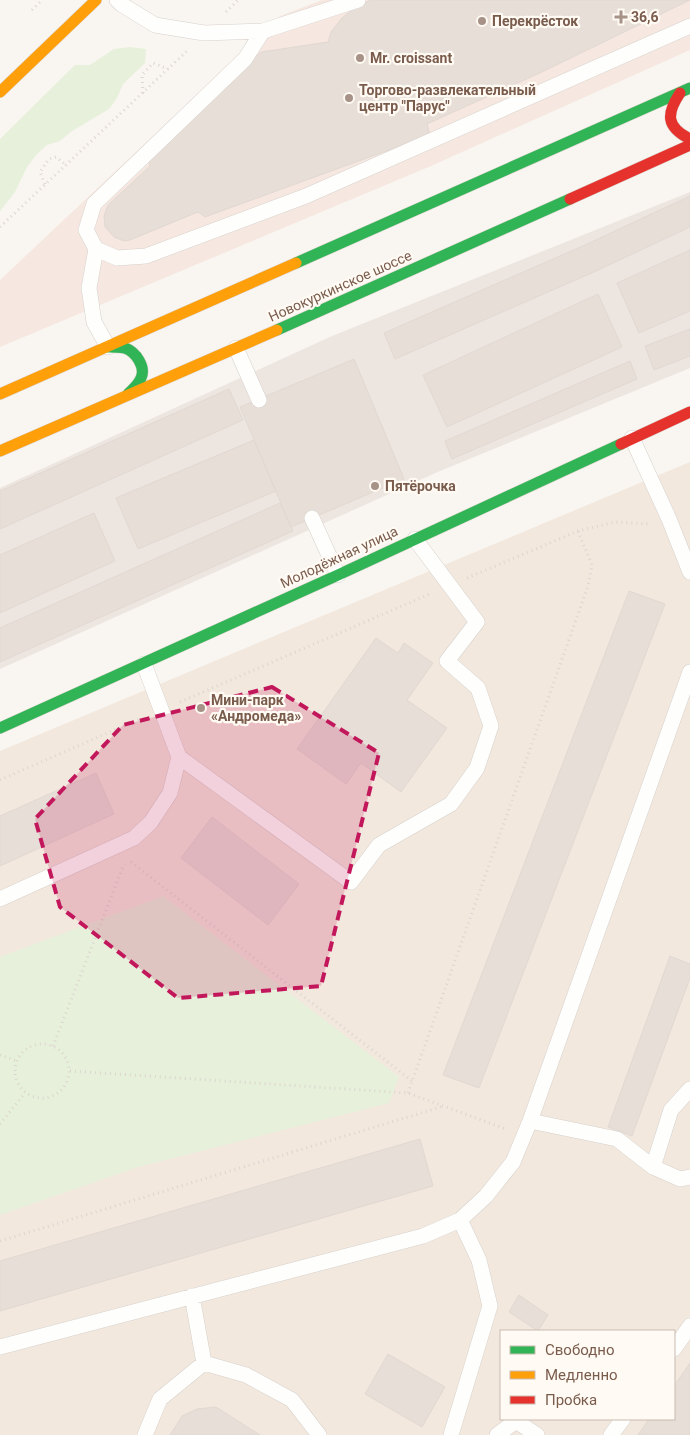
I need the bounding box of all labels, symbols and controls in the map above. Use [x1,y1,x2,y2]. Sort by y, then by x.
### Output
place label: 36,6 [631,9,659,25]
marker: 36,6 [615,11,627,23]
place label: Перекрёсток [492,13,578,29]
marker: Перекрёсток [476,15,488,27]
place label: Mr. croissant [370,50,452,66]
marker: Mr. croissant [354,52,366,64]
place label: Торгово-развлекательный центр "Парус" [359,82,536,114]
marker: Торгово-развлекательный центр "Парус" [343,92,355,104]
street label: Новокуркинское шоссе [266,247,414,325]
place label: Пятёрочка [385,478,456,494]
marker: Пятёрочка [369,480,381,492]
street label: Молодёжная улица [278,523,400,591]
place label: Мини-парк «Андромеда» [211,692,301,724]
marker: Мини-парк «Андромеда» [195,702,207,714]
legend [500,1330,675,1420]
text: Свободно [545,1341,614,1359]
text: Медленно [545,1366,618,1384]
text: Пробка [545,1391,597,1409]

